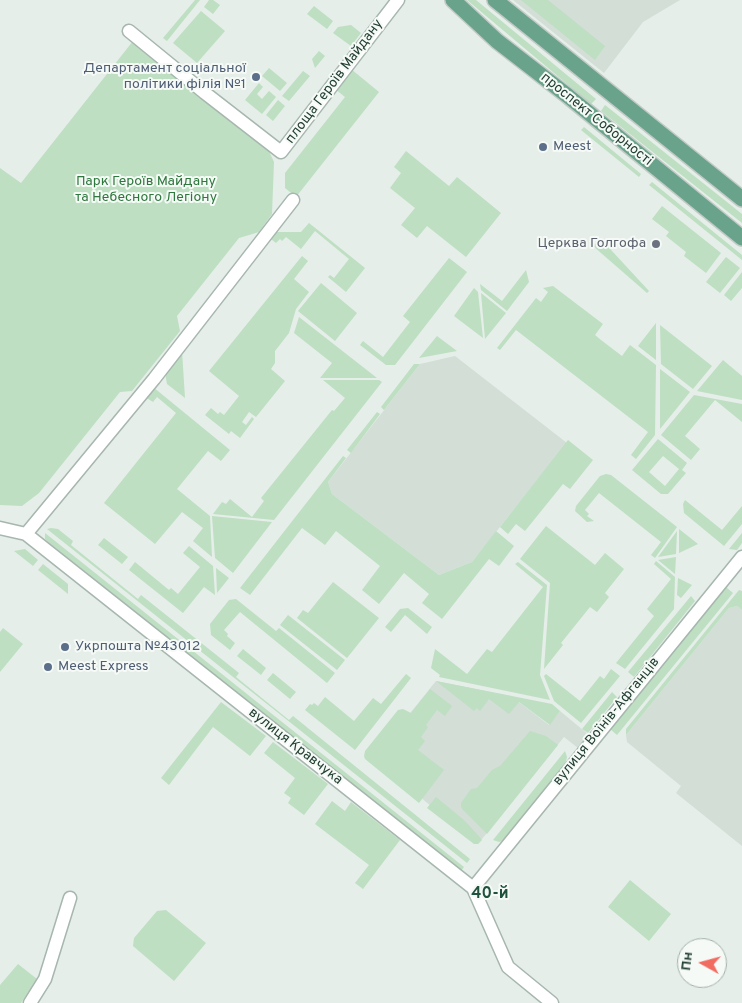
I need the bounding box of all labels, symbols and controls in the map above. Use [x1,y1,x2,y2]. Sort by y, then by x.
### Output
street label: площа Героїв Майдану [283,16,387,148]
place label: Департамент соціальної політики філія №1 [83,61,246,94]
street label: проспект Соборності [537,70,655,170]
marker: Департамент соціальної політики філія №1 [250,71,262,83]
place label: Meest [553,139,591,155]
marker: Meest [537,141,549,153]
park label: Парк Героїв Майдану та Небесного Легіону [75,174,217,206]
place label: Церква Голгофа [538,236,646,252]
marker: Церква Голгофа [650,238,662,250]
place label: Укрпошта №43012 [75,639,200,655]
marker: Укрпошта №43012 [59,641,71,653]
street label: вулиця Воїнів-Афганців [550,654,664,790]
place label: Meest Express [58,659,149,675]
marker: Meest Express [42,661,54,673]
street label: вулиця Кравчука [245,705,345,789]
district label: 40-й [471,885,509,905]
north arrow [677,938,727,988]
text: Пн [678,951,697,972]

